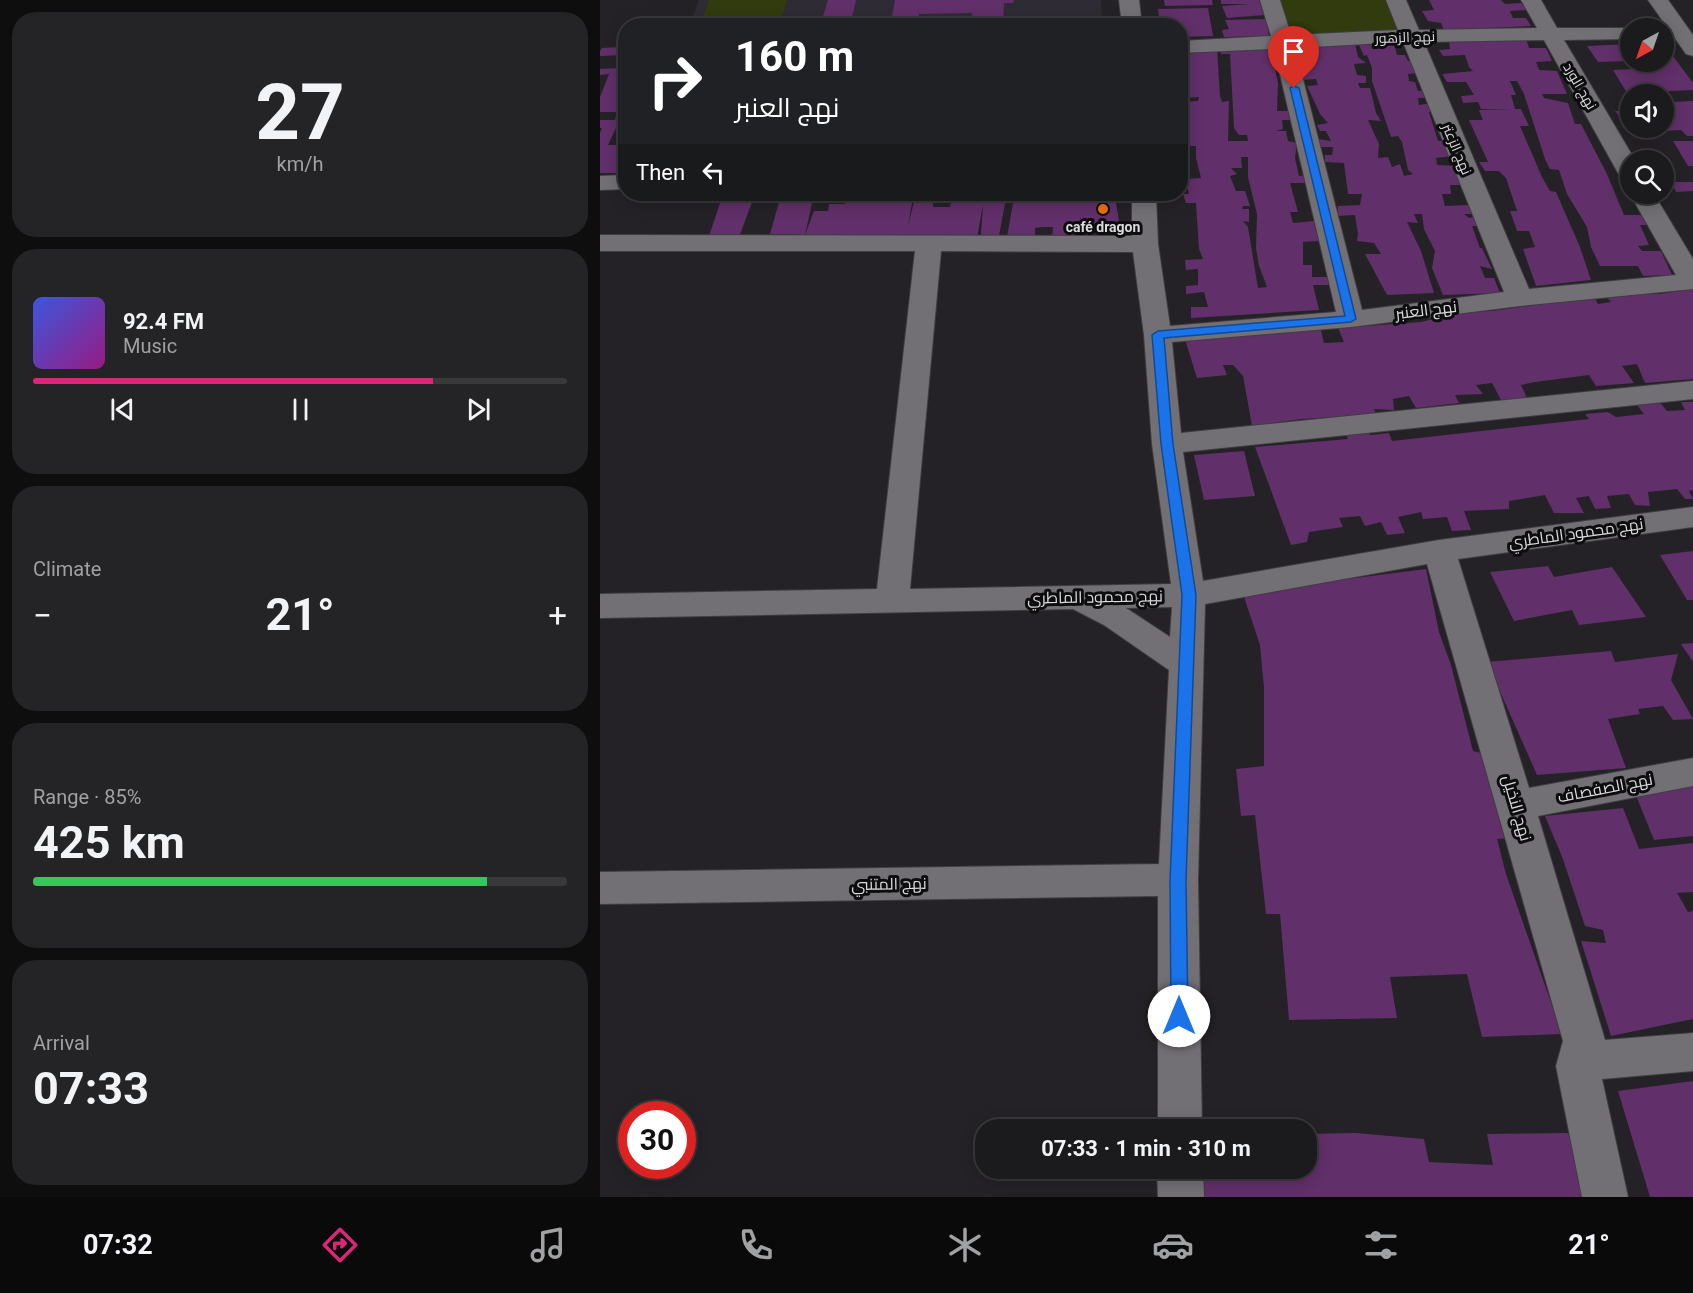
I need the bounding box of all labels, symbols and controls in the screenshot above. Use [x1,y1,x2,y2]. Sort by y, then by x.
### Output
north arrow [1620,18,1674,72]
map controls [1620,18,1674,204]
pin [1268,26,1319,88]
street label: نهج الزهور [1374,28,1435,47]
text: 160 m [735,32,854,81]
icon: arrive [1277,35,1310,68]
icon: right [636,42,714,120]
street label: نهج الورد [1559,60,1600,113]
text: 27 [255,67,345,158]
button: sound [1620,84,1674,138]
text: نهج العنبر [735,92,840,124]
street label: نهج الزعتر [1438,120,1475,177]
button: search [1620,150,1674,204]
text: km/h [277,152,323,176]
icon: left [697,156,730,189]
text: Then [636,160,685,185]
marker: café dragon [1096,202,1110,216]
place label: café dragon [1066,219,1140,235]
street label: نهج العنبر [1393,297,1458,325]
text: 92.4 FM [123,309,204,334]
text: Music [123,334,177,358]
icon: previous [106,393,139,426]
icon: pause [284,393,317,426]
icon: next [462,393,495,426]
street label: نهج محمود الماطري [1507,514,1645,556]
text: Climate [33,557,101,581]
street label: نهج محمود الماطري [1027,586,1163,612]
text: 21° [265,588,335,641]
text: − [33,596,52,635]
text: + [548,596,567,635]
street label: نهج الصفصاف [1556,769,1654,808]
street label: نهج النخيل [1497,773,1535,844]
text: Range · 85% [33,785,141,809]
text: 425 km [33,816,185,869]
street label: نهج المتنبي [851,874,927,898]
position arrow [1147,984,1211,1048]
text: Arrival [33,1031,90,1055]
text: 07:33 [33,1062,149,1115]
speed limit sign: 30 [618,1101,696,1179]
text: 07:33 · 1 min · 310 m [1041,1136,1251,1161]
icon: directions [319,1224,361,1266]
icon: music [527,1224,569,1266]
icon: phone [735,1224,777,1266]
icon: climate [944,1224,986,1266]
icon: car [1152,1224,1194,1266]
icon: filters [1360,1224,1402,1266]
text: 07:32 [83,1229,153,1261]
text: 21° [1568,1229,1610,1261]

